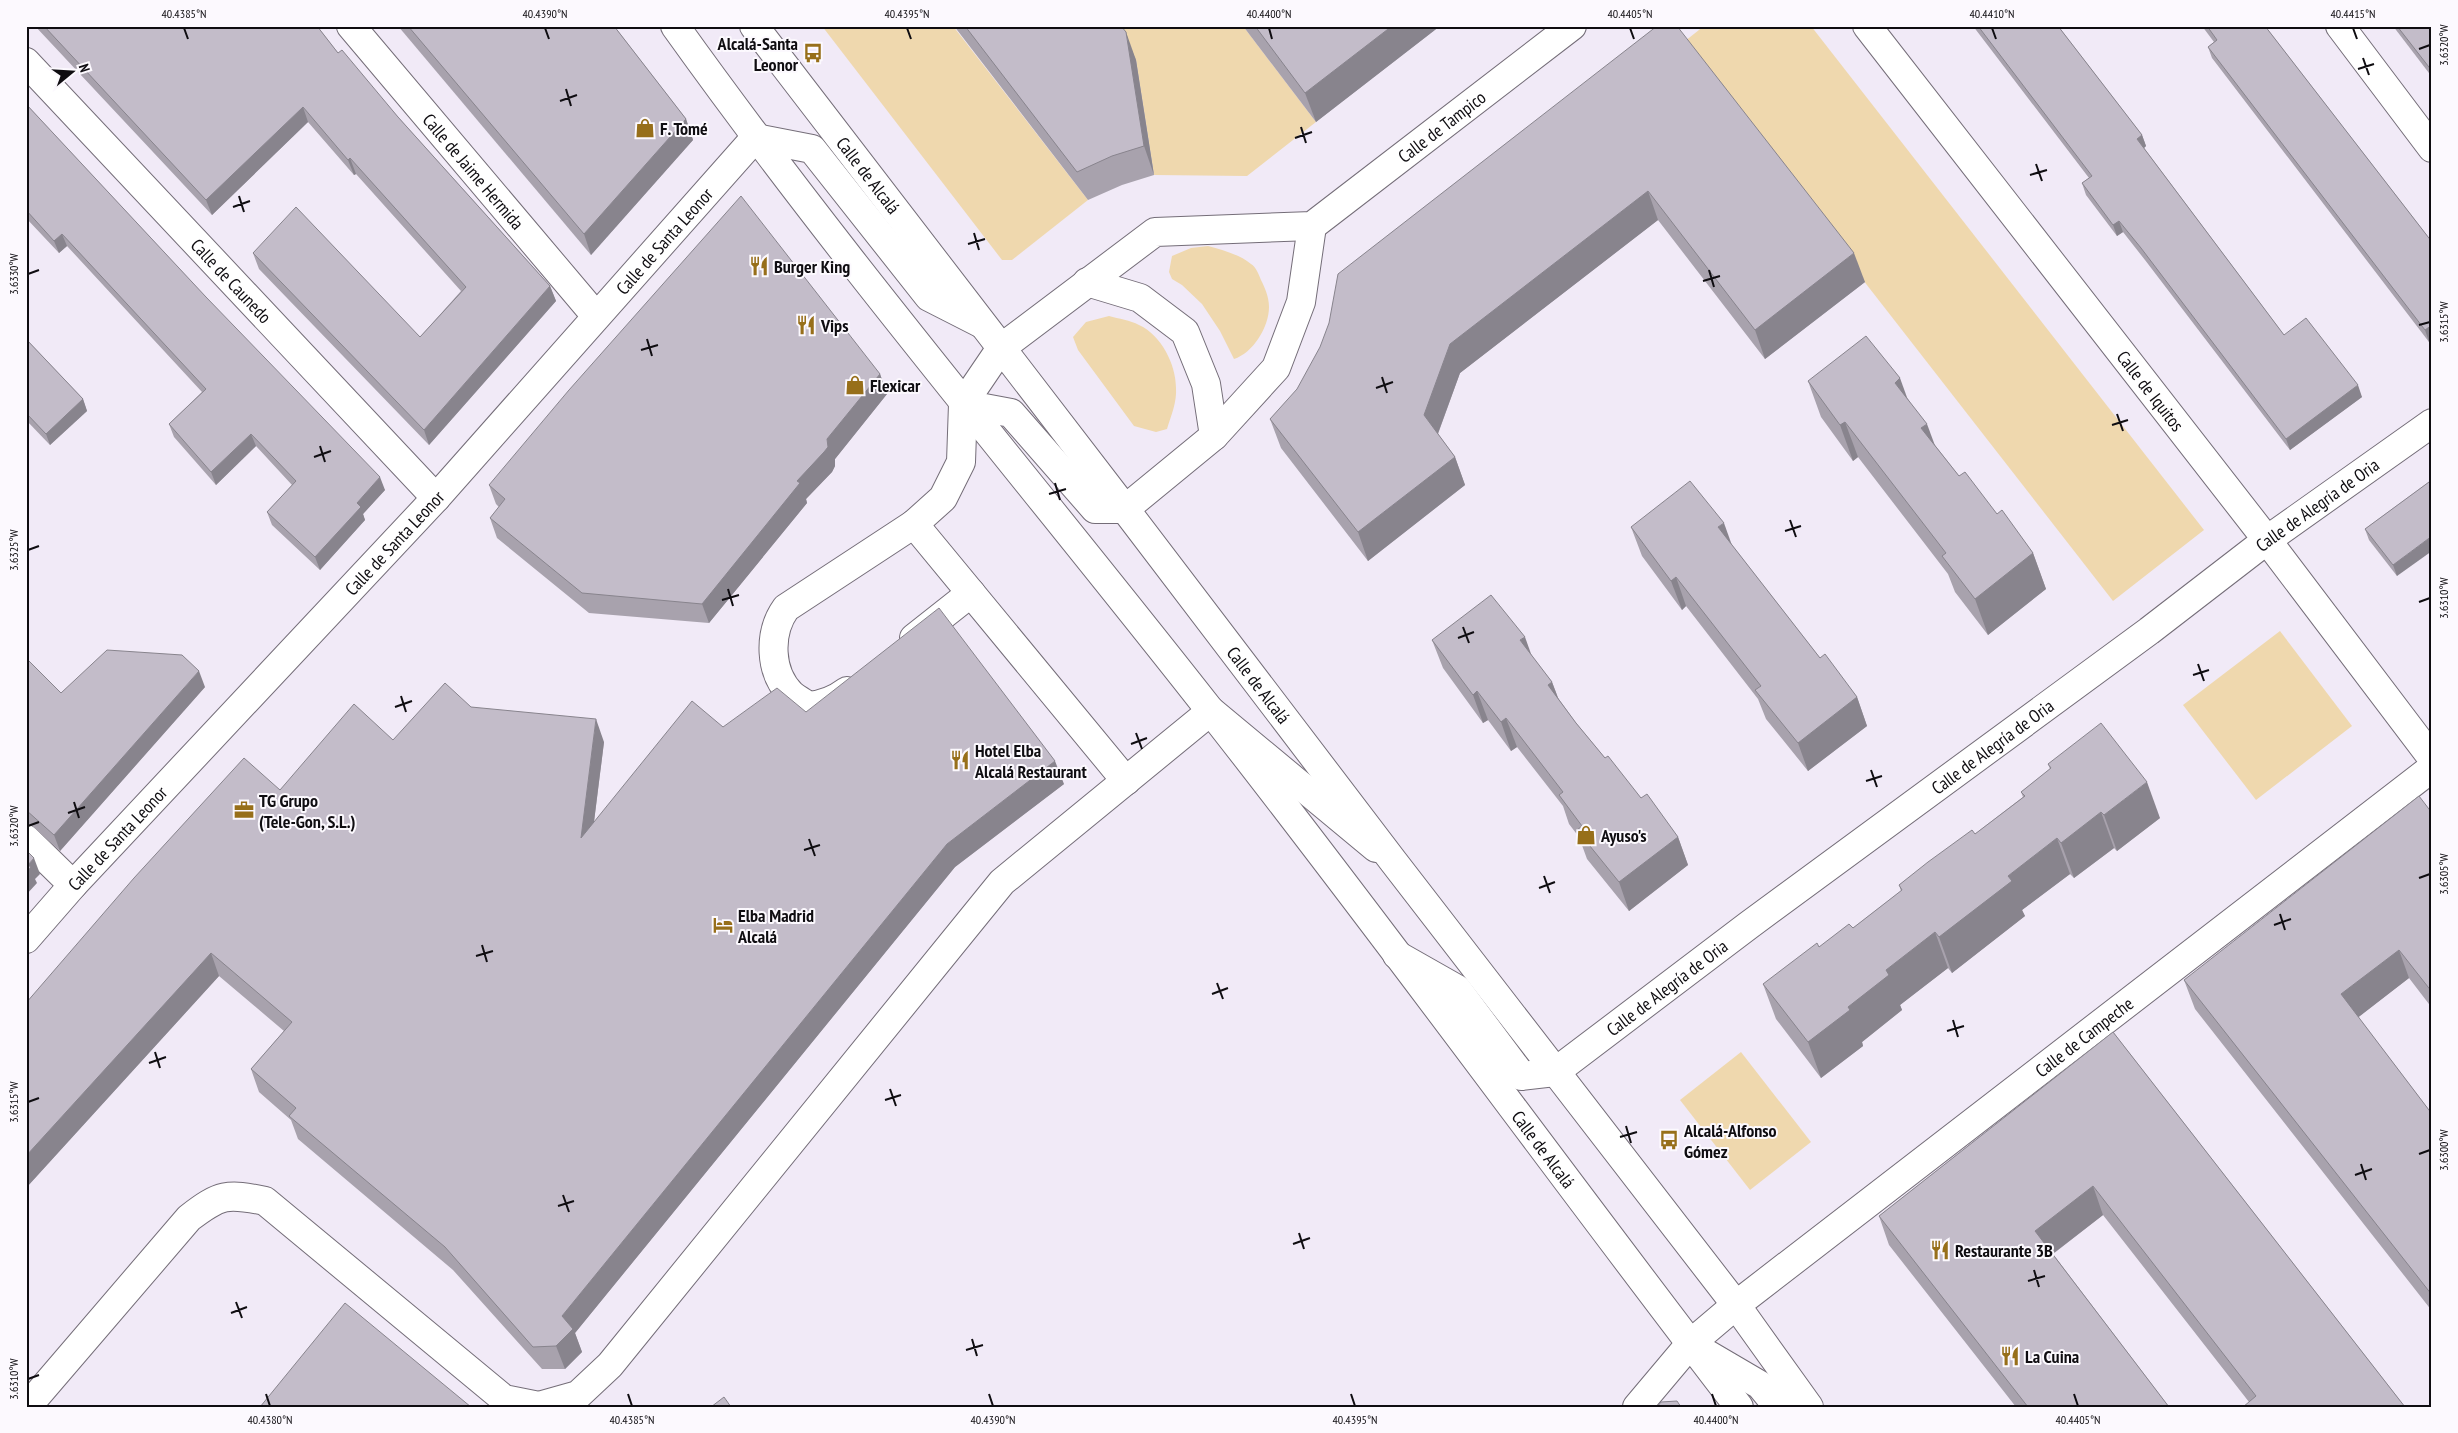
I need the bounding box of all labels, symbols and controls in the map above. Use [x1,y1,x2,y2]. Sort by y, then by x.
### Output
text: 40.4385°N [161,6,207,21]
text: 40.4390°N [522,6,568,21]
text: 40.4395°N [884,6,930,21]
text: 40.4400°N [1246,6,1292,21]
text: 40.4405°N [1607,6,1653,21]
text: 40.4410°N [1969,6,2015,21]
text: 40.4415°N [2330,6,2376,21]
text: 3.6320°W [2436,24,2451,66]
place label: Alcalá-Santa Leonor [717,32,799,76]
bus stop icon: Alcalá-Santa Leonor [802,42,824,64]
north arrow [48,48,98,98]
text: N [75,62,94,74]
street label: Calle de Tampico [1393,85,1490,167]
street label: Calle de Jaime Hermida [418,108,529,234]
shop icon: F. Tomé [634,117,656,139]
place label: F. Tomé [660,117,708,140]
street label: Calle de Alcalá [832,132,905,218]
street label: Calle de Santa Leonor [611,182,717,299]
street label: Calle de Caunedo [186,233,277,328]
text: 3.6330°W [6,253,21,295]
restaurant icon: Burger King [748,255,770,277]
place label: Burger King [774,255,850,278]
text: 3.6315°W [2436,301,2451,343]
restaurant icon: Vips [795,314,817,336]
place label: Vips [820,314,848,337]
street label: Calle de Iquitos [2112,346,2189,436]
shop icon: Flexicar [844,374,866,396]
place label: Flexicar [870,374,921,397]
street label: Calle de Alegría de Oria [2251,453,2383,556]
street label: Calle de Santa Leonor [340,486,449,600]
text: 3.6325°W [6,529,21,571]
text: 3.6310°W [2436,577,2451,619]
street label: Calle de Alcalá [1222,642,1296,728]
street label: Calle de Alegría de Oria [1926,694,2058,799]
place label: Hotel Elba Alcalá Restaurant [974,739,1087,783]
restaurant icon: Hotel Elba Alcalá Restaurant [949,749,971,771]
street label: Calle de Santa Leonor [62,781,172,895]
place label: TG Grupo (Tele-Gon, S.L.) [259,789,356,833]
office icon: TG Grupo (Tele-Gon, S.L.) [233,799,255,821]
text: 3.6320°W [6,805,21,847]
shop icon: Ayuso's [1575,824,1597,846]
place label: Ayuso's [1600,824,1647,847]
text: 3.6305°W [2436,853,2451,895]
place label: Elba Madrid Alcalá [737,904,814,948]
hotel icon: Elba Madrid Alcalá [712,914,734,936]
street label: Calle de Alegría de Oria [1602,934,1732,1041]
street label: Calle de Campeche [2030,992,2138,1082]
text: 3.6315°W [6,1081,21,1123]
street label: Calle de Alcalá [1507,1106,1580,1193]
place label: Alcalá-Alfonso Gómez [1683,1119,1777,1163]
bus stop icon: Alcalá-Alfonso Gómez [1658,1129,1680,1151]
text: 3.6300°W [2436,1129,2451,1171]
restaurant icon: Restaurante 3B [1929,1239,1951,1261]
place label: Restaurante 3B [1955,1239,2053,1262]
restaurant icon: La Cuina [1999,1345,2021,1367]
place label: La Cuina [2025,1345,2079,1368]
text: 3.6310°W [6,1358,21,1400]
text: 40.4380°N [247,1412,293,1427]
text: 40.4385°N [609,1412,655,1427]
text: 40.4390°N [970,1412,1016,1427]
text: 40.4395°N [1332,1412,1378,1427]
text: 40.4400°N [1693,1412,1739,1427]
text: 40.4405°N [2055,1412,2101,1427]

